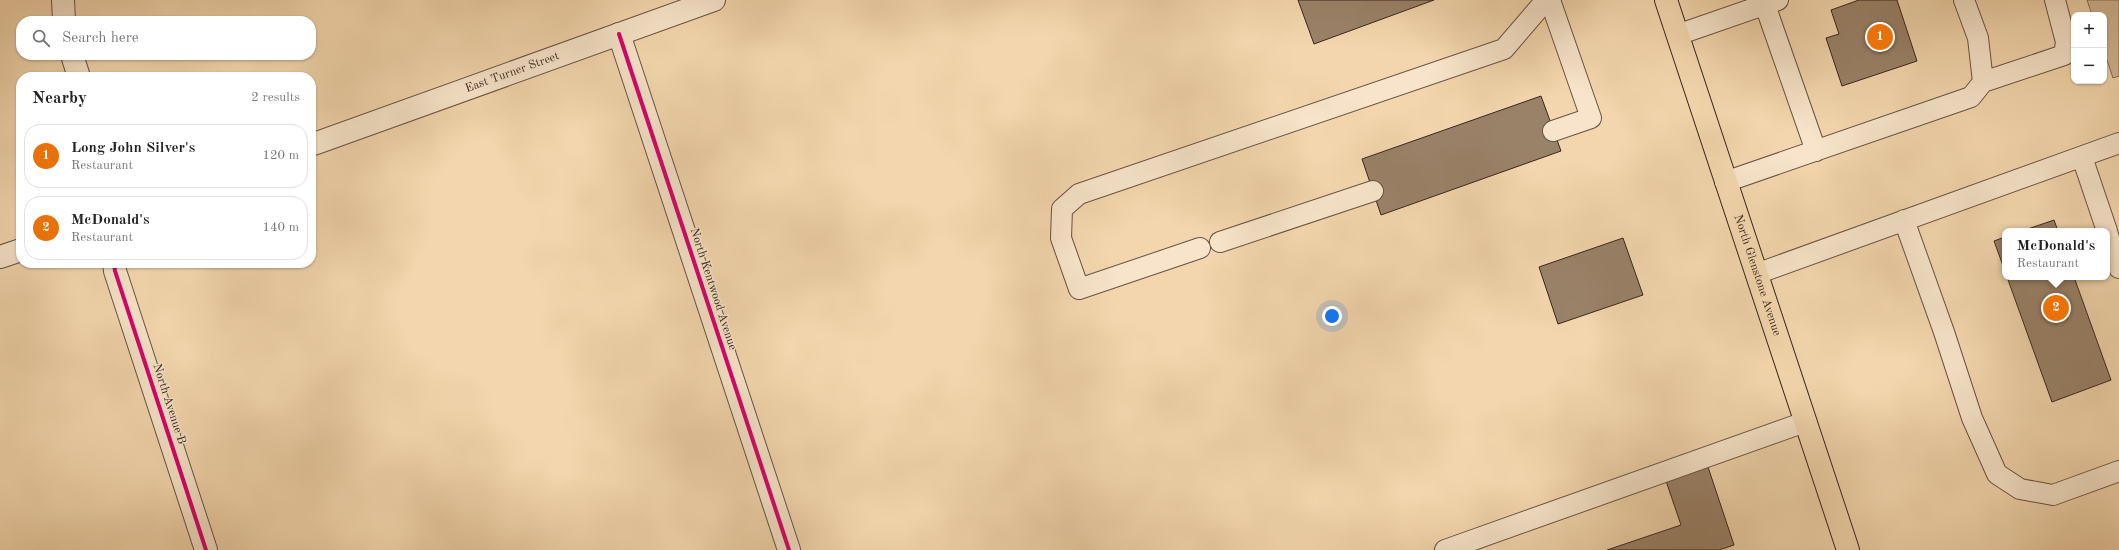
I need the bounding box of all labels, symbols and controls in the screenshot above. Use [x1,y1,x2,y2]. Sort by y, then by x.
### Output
map controls [2071,12,2107,84]
button: + [2071,12,2107,48]
search box [16,16,316,60]
pin: 1 [1867,22,1893,52]
icon: search [30,27,52,49]
text: Search here [62,31,139,46]
button: − [2071,48,2107,84]
street label: East Turner Street [464,50,561,95]
text: Nearby [32,90,87,107]
text: 2 results [251,91,300,104]
text: Long John Silver's [71,141,195,156]
text: 1 [42,149,50,162]
text: 120 m [262,149,299,162]
text: Restaurant [71,159,133,172]
text: McDonald's [71,213,149,228]
street label: North Glenstone Avenue [1731,213,1783,338]
text: 2 [42,221,50,234]
text: 140 m [262,221,299,234]
street label: North Kentwood Avenue [688,226,739,352]
popup [2002,228,2110,280]
text: Restaurant [71,231,133,244]
text: McDonald's [2017,239,2095,254]
text: Restaurant [2017,257,2079,270]
pin: 2 [2043,293,2069,323]
your location [1322,306,1342,326]
street label: North Avenue B [150,362,188,446]

